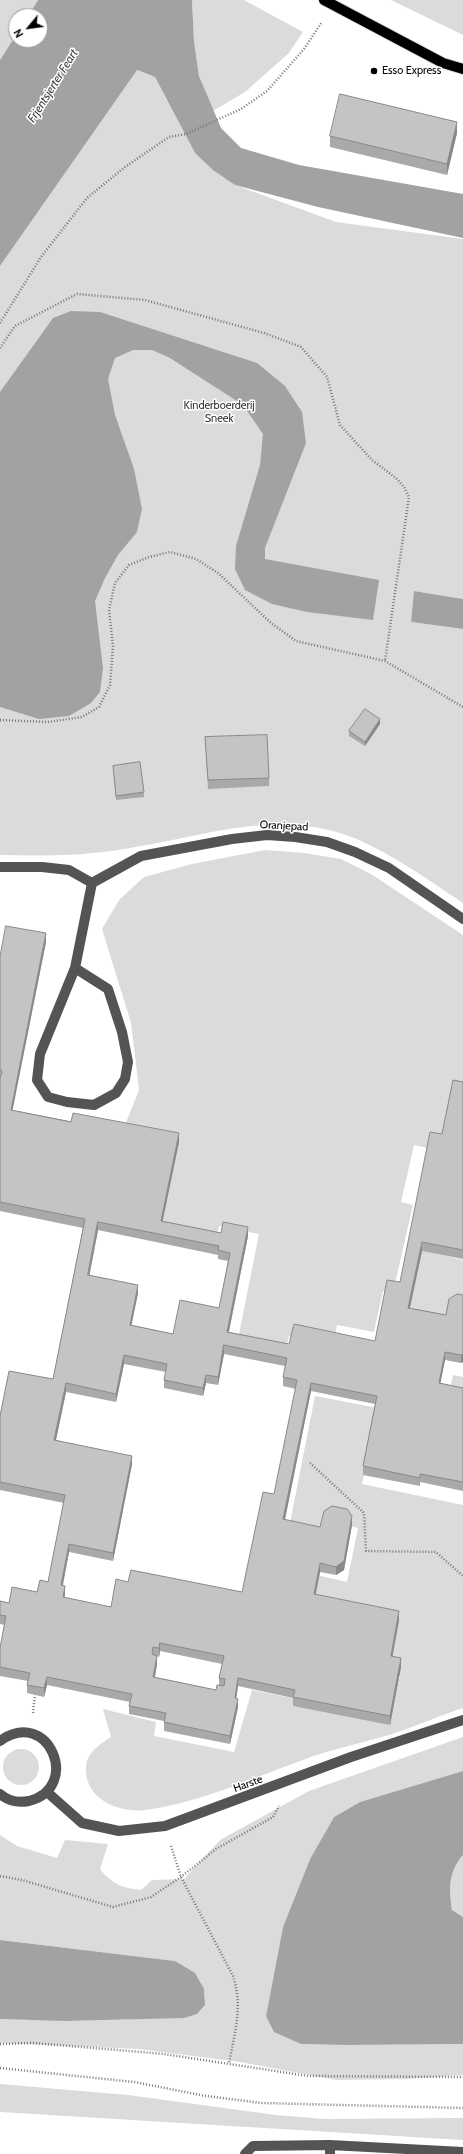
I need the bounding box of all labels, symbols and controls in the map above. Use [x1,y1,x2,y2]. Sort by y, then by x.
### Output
north arrow [8,8,48,48]
text: N [10,27,26,40]
water label: Frjentsjerter Feart [25,47,81,125]
place label: Esso Express [382,64,441,78]
marker: Esso Express [369,66,379,76]
park label: Kinderboerderij Sneek [183,399,255,425]
street label: Oranjepad [259,818,309,834]
street label: Harste [232,1773,264,1795]

